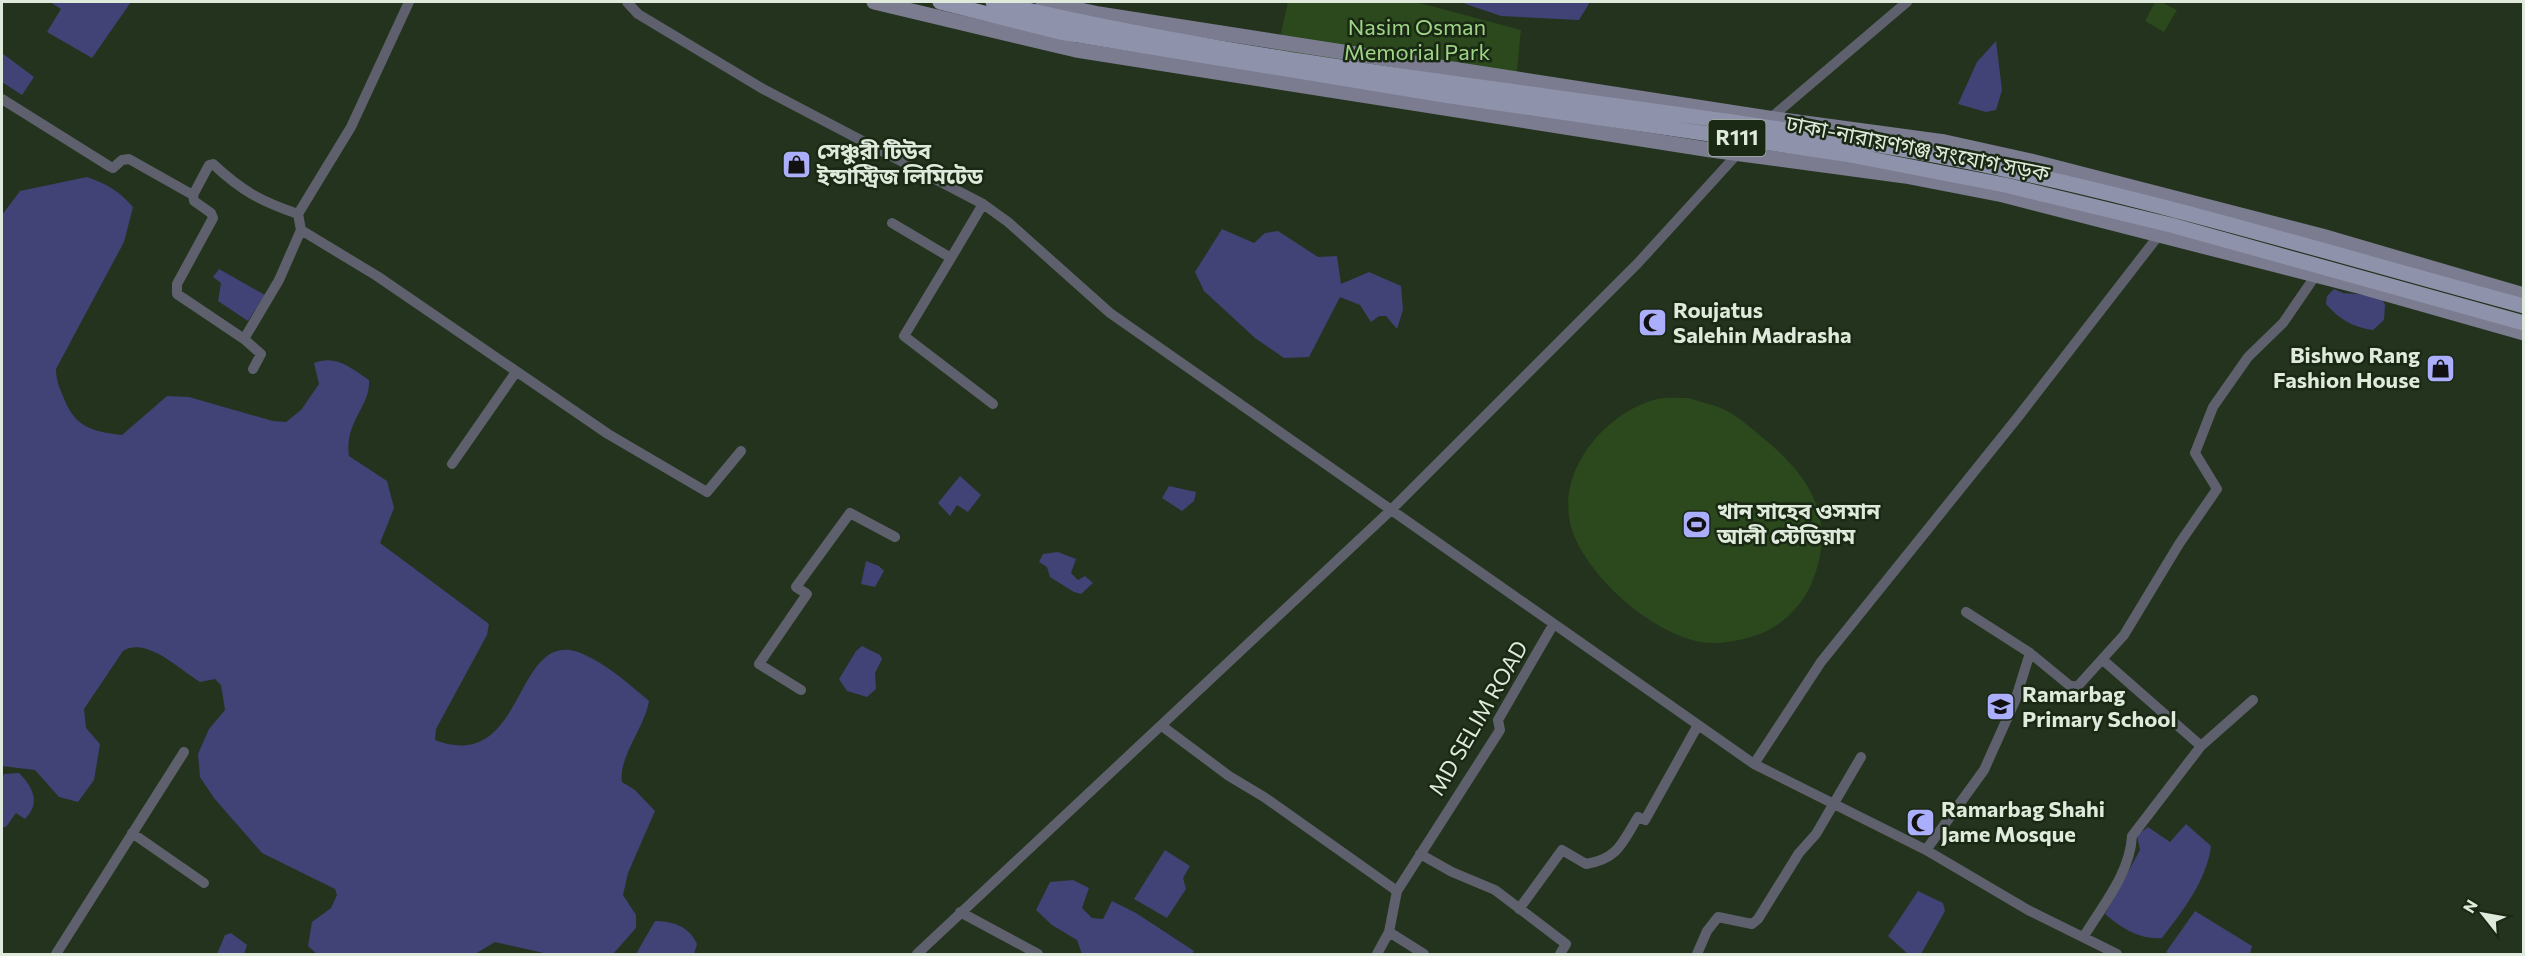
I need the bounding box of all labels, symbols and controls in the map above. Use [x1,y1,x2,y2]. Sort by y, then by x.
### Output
park label: Nasim Osman Memorial Park [1344,13,1490,65]
street label: ঢাকা-নারায়ণগঞ্জ সংযোগ সড়ক [1783,109,2052,186]
road number: R111 [1708,120,1766,156]
place label: সেঞ্চুরী টিউব ইন্ডাস্ট্রিজ লিমিটেড [816,137,984,189]
shop icon: সেঞ্চুরী টিউব ইন্ডাস্ট্রিজ লিমিটেড [780,148,812,180]
place label: Roujatus Salehin Madrasha [1673,296,1852,348]
mosque icon: Roujatus Salehin Madrasha [1636,307,1668,339]
place label: Bishwo Rang Fashion House [2273,341,2420,393]
shop icon: Bishwo Rang Fashion House [2425,352,2457,384]
place label: খান সাহেব ওসমান আলী স্টেডিয়াম [1716,497,1880,549]
sports icon: খান সাহেব ওসমান আলী স্টেডিয়াম [1680,508,1712,540]
street label: MD SELIM ROAD [1422,635,1533,800]
place label: Ramarbag Primary School [2022,680,2177,732]
school or university icon: Ramarbag Primary School [1985,691,2017,723]
place label: Ramarbag Shahi Jame Mosque [1941,795,2105,847]
mosque icon: Ramarbag Shahi Jame Mosque [1904,806,1936,838]
north arrow [2453,884,2513,944]
text: N [2458,896,2481,916]

